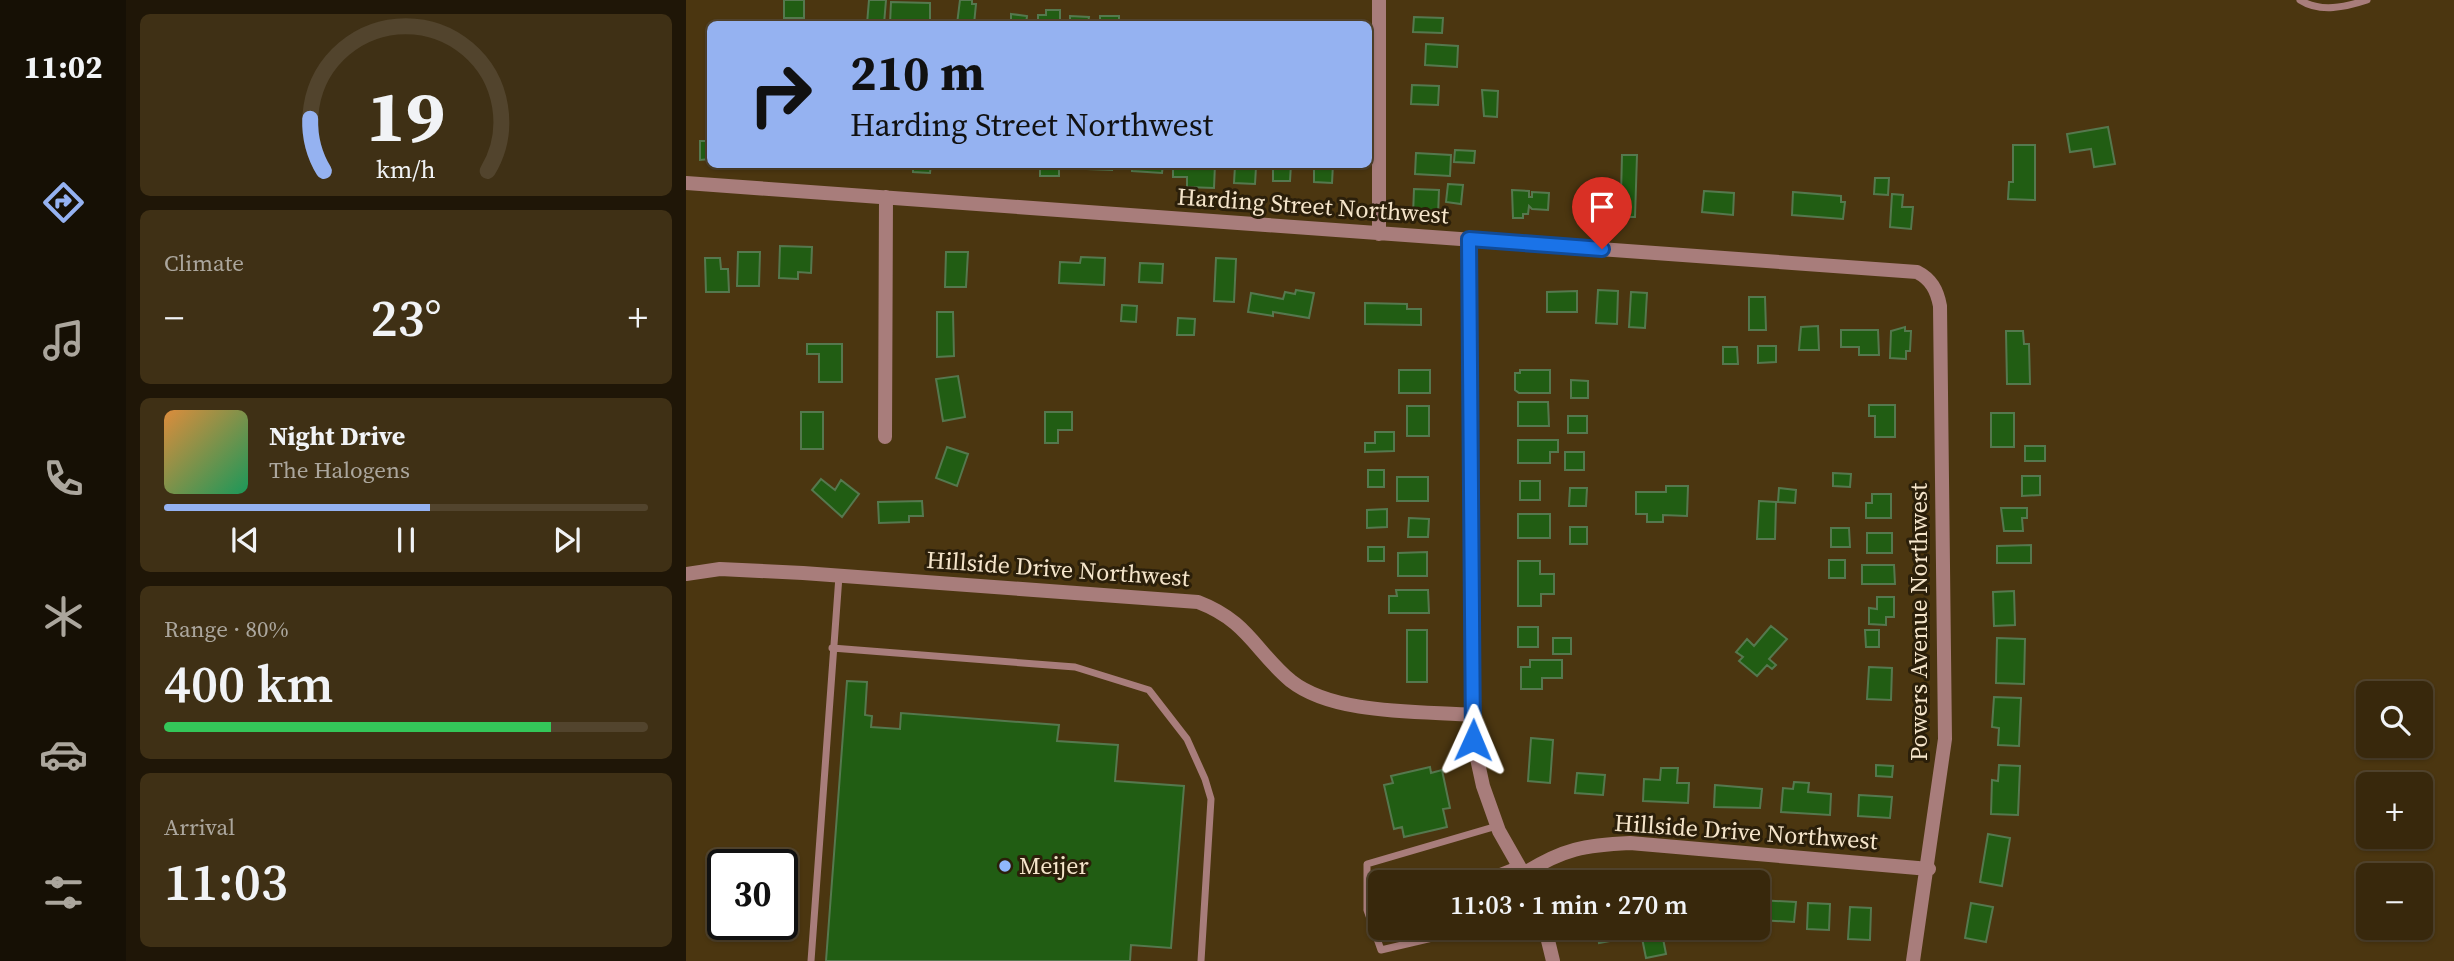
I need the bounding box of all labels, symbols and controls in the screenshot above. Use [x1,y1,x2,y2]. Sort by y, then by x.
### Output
text: 210 m [850,39,985,106]
text: 11:02 [24,45,102,89]
icon: right [735,49,826,140]
text: 19 [367,66,445,165]
text: Harding Street Northwest [850,103,1213,147]
text: km/h [376,152,436,186]
pin [1572,177,1632,249]
icon: directions [39,178,88,227]
street label: Harding Street Northwest [1176,180,1450,231]
icon: arrive [1583,188,1621,226]
text: Climate [164,247,244,279]
text: 23° [370,282,442,353]
text: − [164,292,184,344]
text: + [628,292,648,344]
icon: music [39,316,88,365]
text: Night Drive [269,418,405,454]
icon: phone [39,454,88,503]
text: The Halogens [269,454,410,486]
street label: Powers Avenue Northwest [1902,483,1935,761]
icon: previous [226,521,264,559]
icon: pause [387,521,425,559]
icon: next [548,521,586,559]
street label: Hillside Drive Northwest [925,543,1191,594]
icon: climate [39,592,88,641]
text: Range · 80% [164,613,289,645]
text: 400 km [164,648,333,719]
map controls [2356,681,2433,940]
button: search [2356,681,2433,758]
position arrow [1436,703,1510,777]
icon: car [39,730,88,779]
button: + [2356,772,2433,849]
street label: Hillside Drive Northwest [1613,806,1879,857]
text: Arrival [164,811,235,843]
text: 11:03 [164,846,288,917]
speed limit sign: 30 [707,849,798,940]
place label: Meijer [1019,849,1089,882]
marker: Meijer [997,858,1013,874]
button: − [2356,863,2433,940]
icon: filters [39,868,88,917]
text: 11:03 · 1 min · 270 m [1450,887,1688,923]

